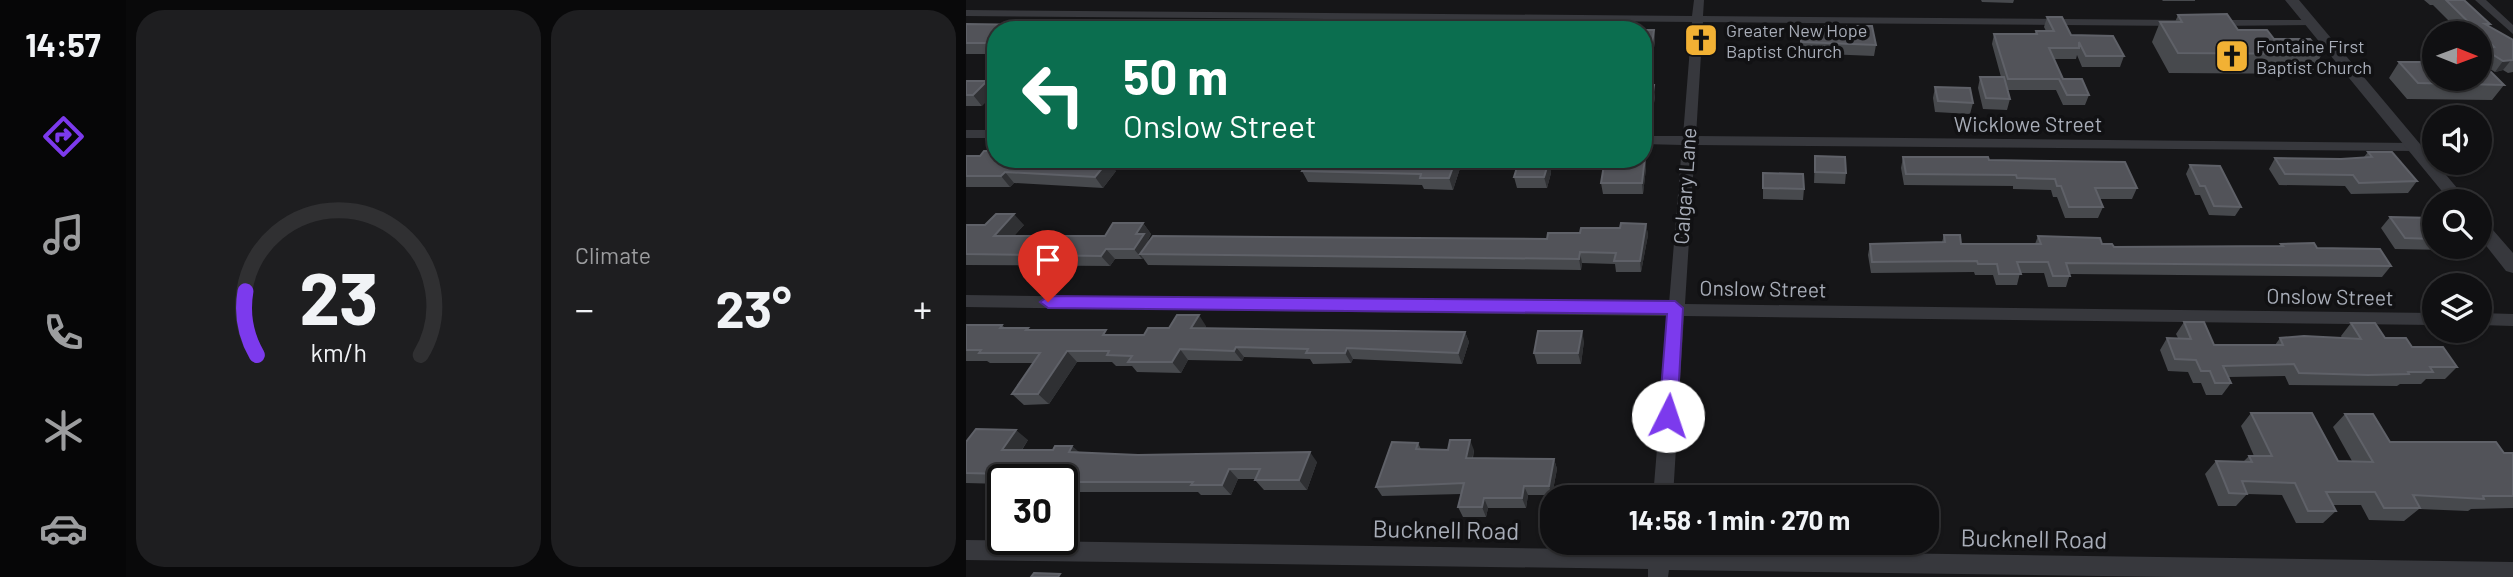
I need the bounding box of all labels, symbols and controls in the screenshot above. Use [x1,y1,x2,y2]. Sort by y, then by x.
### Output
place label: Greater New Hope Baptist Church [1726,19,1867,62]
church icon: Greater New Hope Baptist Church [1682,21,1720,59]
north arrow [2422,21,2492,91]
map controls [2422,21,2492,343]
text: 14:57 [25,25,101,63]
place label: Fontaine First Baptist Church [2256,35,2372,78]
church icon: Fontaine First Baptist Church [2213,37,2251,75]
text: 50 m [1123,46,1228,105]
icon: left [1008,49,1099,140]
button: sound [2422,105,2492,175]
text: Onslow Street [1123,106,1317,144]
street label: Wicklowe Street [1954,111,2102,136]
icon: directions [39,112,88,161]
street label: Calgary Lane [1667,127,1701,245]
button: search [2422,189,2492,259]
icon: music [39,210,88,259]
pin [1018,230,1078,302]
text: Climate [575,241,651,269]
icon: arrive [1029,241,1067,279]
text: 23 [299,252,378,340]
button: layers [2422,273,2492,343]
street label: Onslow Street [1699,274,1827,302]
text: 23° [715,276,792,338]
street label: Onslow Street [2266,282,2394,310]
text: − [575,285,594,331]
text: + [913,285,932,331]
icon: phone [39,308,88,357]
text: km/h [310,336,367,366]
position arrow [1631,379,1705,453]
icon: climate [39,406,88,455]
speed limit sign: 30 [987,464,1078,555]
icon: car [39,504,88,553]
text: 14:58 · 1 min · 270 m [1629,504,1850,535]
street label: Bucknell Road [1372,513,1520,545]
street label: Bucknell Road [1960,522,2108,554]

